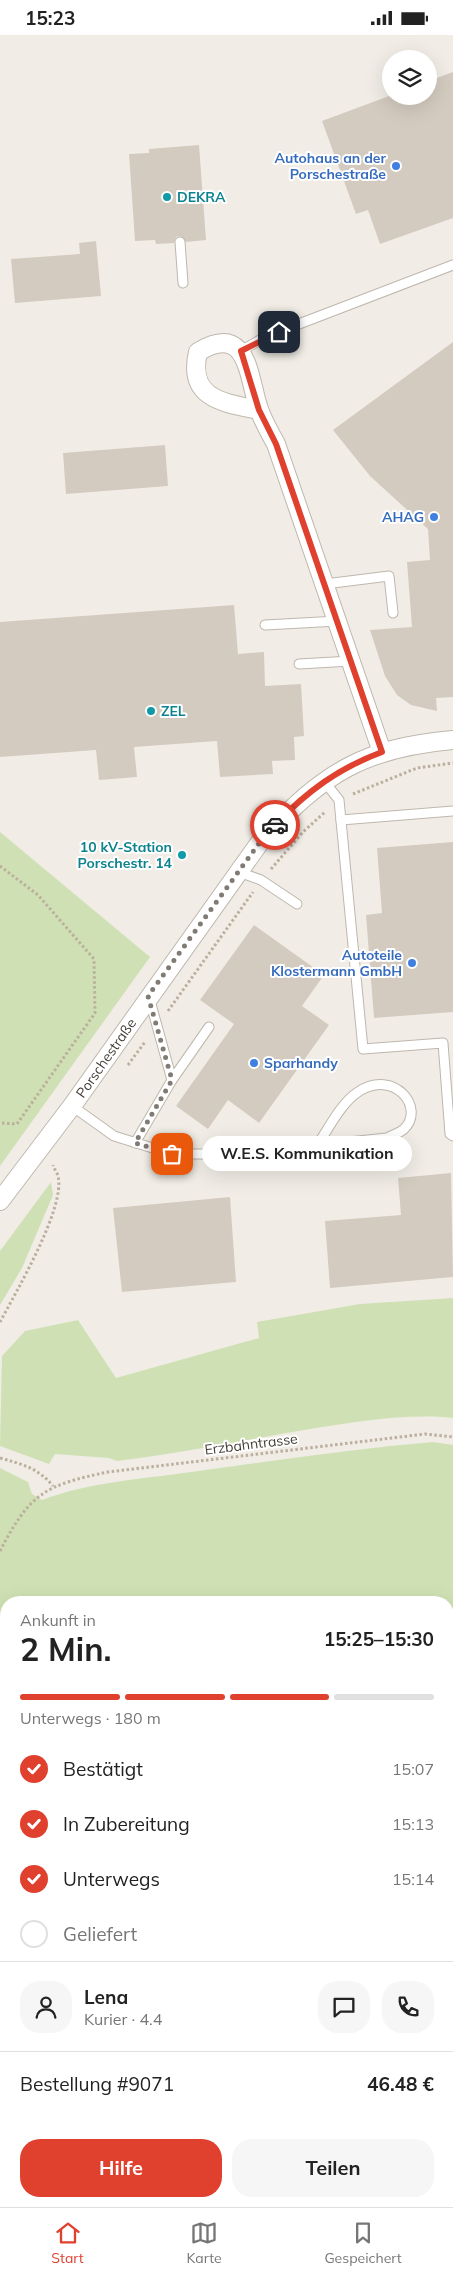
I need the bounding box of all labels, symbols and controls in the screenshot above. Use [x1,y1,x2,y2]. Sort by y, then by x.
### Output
text: 15:23 [25,6,75,30]
map controls [382,50,437,105]
button: layers [382,50,437,105]
place label: Autohaus an der Porschestraße [275,149,386,183]
marker: Autohaus an der Porschestraße [390,160,402,172]
place label: DEKRA [177,188,226,206]
marker: DEKRA [161,191,173,203]
pin [258,311,300,353]
icon: home [265,318,293,346]
place label: AHAG [382,508,424,526]
marker: AHAG [428,511,440,523]
place label: ZEL [161,702,186,720]
marker: ZEL [145,705,157,717]
courier [250,800,300,850]
icon: car [261,811,289,839]
place label: 10 kV-Station Porschestr. 14 [78,838,173,872]
marker: 10 kV-Station Porschestr. 14 [176,849,188,861]
place label: Autoteile Klostermann GmbH [271,946,402,980]
marker: Autoteile Klostermann GmbH [406,957,418,969]
street label: Porschestraße [72,1015,140,1101]
place label: Sparhandy [264,1054,338,1072]
marker: Sparhandy [248,1057,260,1069]
pin [151,1133,193,1175]
callout: W.E.S. Kommunikation [202,1137,412,1171]
icon: bag [158,1140,186,1168]
text: W.E.S. Kommunikation [220,1143,394,1163]
street label: Erzbahntrasse [203,1429,299,1459]
text: Ankunft in [20,1610,96,1630]
text: 15:25–15:30 [324,1627,434,1651]
text: 2 Min. [20,1629,111,1669]
text: Unterwegs · 180 m [20,1708,161,1728]
icon: check [20,1755,48,1783]
text: Bestätigt [63,1757,143,1781]
text: 15:07 [392,1759,434,1779]
icon: check [20,1810,48,1838]
text: In Zubereitung [63,1812,190,1836]
text: 15:13 [392,1814,434,1834]
icon: check [20,1865,48,1893]
text: Unterwegs [63,1867,160,1891]
text: 15:14 [392,1869,434,1889]
text: Geliefert [63,1922,137,1946]
button: person [20,1981,72,2033]
button: chat [318,1981,370,2033]
button: phone [382,1981,434,2033]
text: Lena [84,1985,128,2009]
text: Kurier · 4.4 [84,2009,162,2029]
text: Bestellung #9071 [20,2072,174,2096]
text: 46.48 € [367,2072,434,2096]
button: Hilfe [20,2139,222,2197]
button: Teilen [232,2139,434,2197]
tab: Start [51,2219,84,2267]
tab: Karte [186,2219,222,2267]
tab: Gespeichert [324,2219,402,2267]

